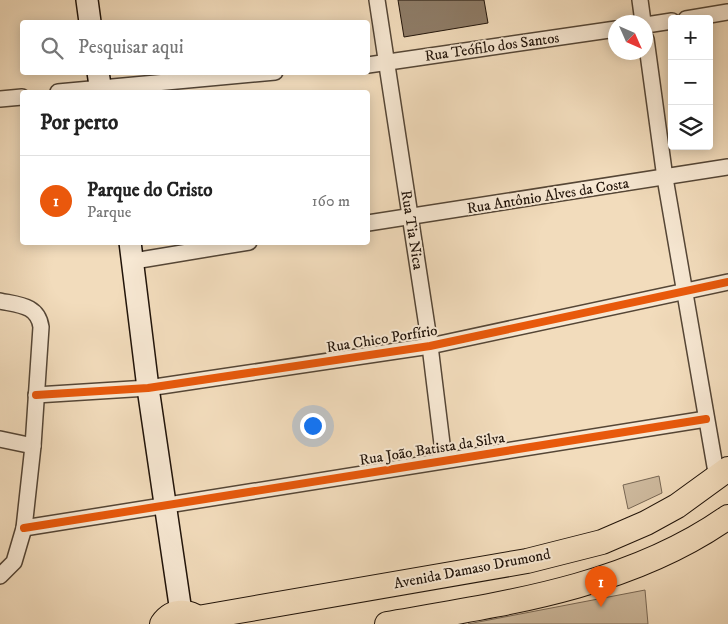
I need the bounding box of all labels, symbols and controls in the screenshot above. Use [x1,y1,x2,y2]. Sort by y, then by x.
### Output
north arrow [608,15,653,60]
map controls [668,15,713,150]
button: + [668,15,713,60]
search box [20,20,370,75]
street label: Rua Teófilo dos Santos [423,28,561,66]
icon: search [38,34,66,62]
text: Pesquisar aqui [78,36,184,59]
button: − [668,60,713,105]
button: layers [668,105,713,150]
text: Por perto [40,110,118,136]
street label: Rua Antônio Alves da Costa [466,174,631,218]
text: Parque do Cristo [87,179,213,202]
street label: Rua Tia Nica [396,189,428,272]
text: 1 [53,191,59,211]
text: 160 m [312,191,350,211]
text: Parque [87,202,131,222]
street label: Rua Chico Porfírio [325,321,439,357]
your location [300,413,326,439]
street label: Rua João Batista da Silva [358,428,507,470]
street label: Avenida Damaso Drumond [392,544,553,594]
pin: 1 [585,566,617,607]

